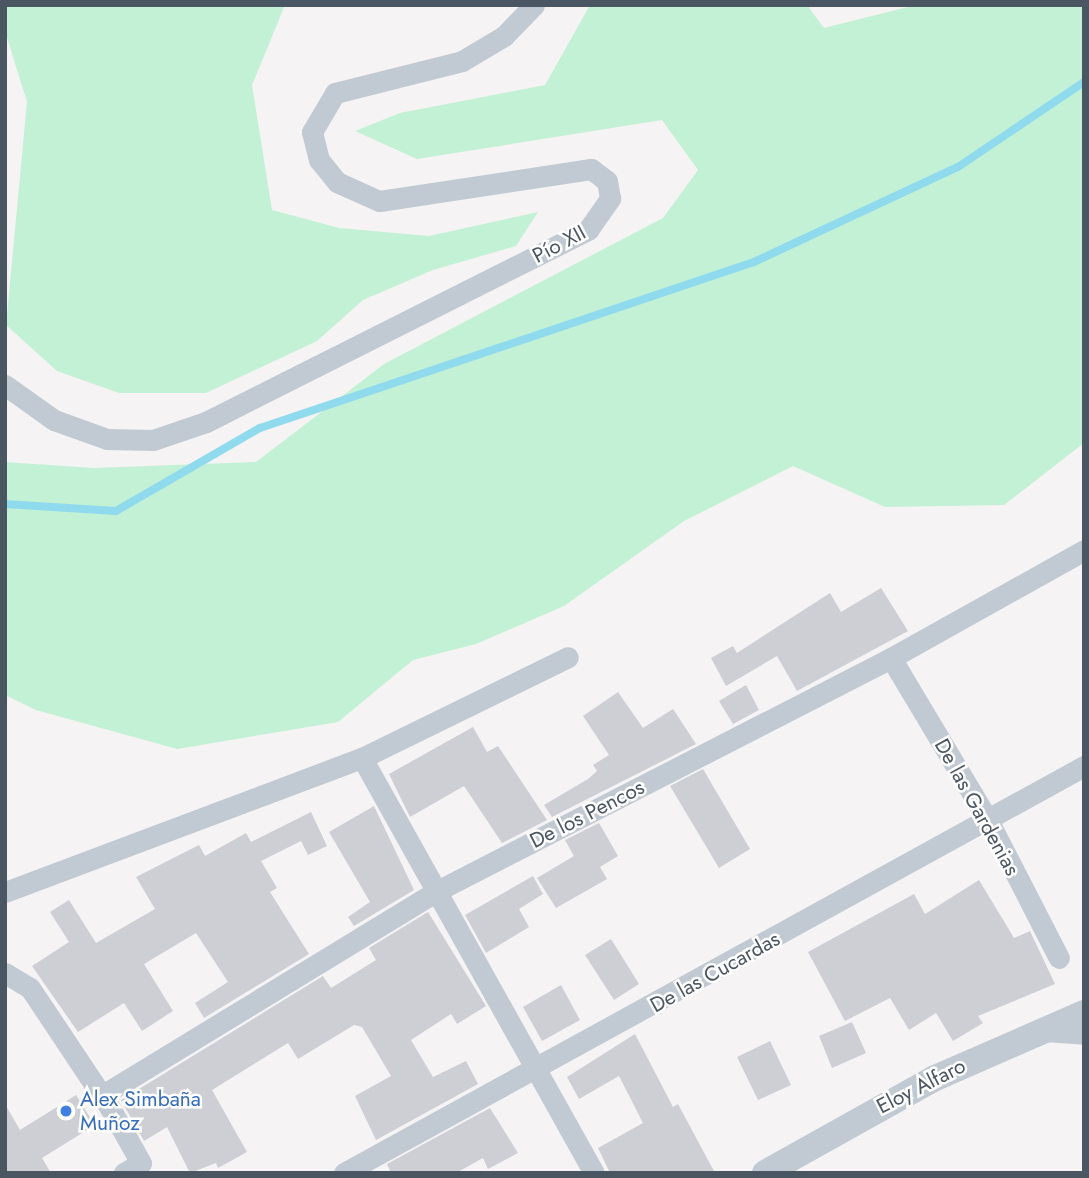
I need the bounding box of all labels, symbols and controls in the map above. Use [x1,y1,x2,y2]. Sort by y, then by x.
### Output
street label: Pío XII [528,220,590,268]
street label: De las Gardenias [929,734,1025,880]
street label: De los Pencos [526,774,648,854]
street label: De las Cucardas [646,926,784,1018]
street label: Eloy Alfaro [872,1053,970,1119]
place label: Alex Simbaña Muñoz [80,1086,201,1136]
marker: Alex Simbaña Muñoz [58,1103,74,1119]

